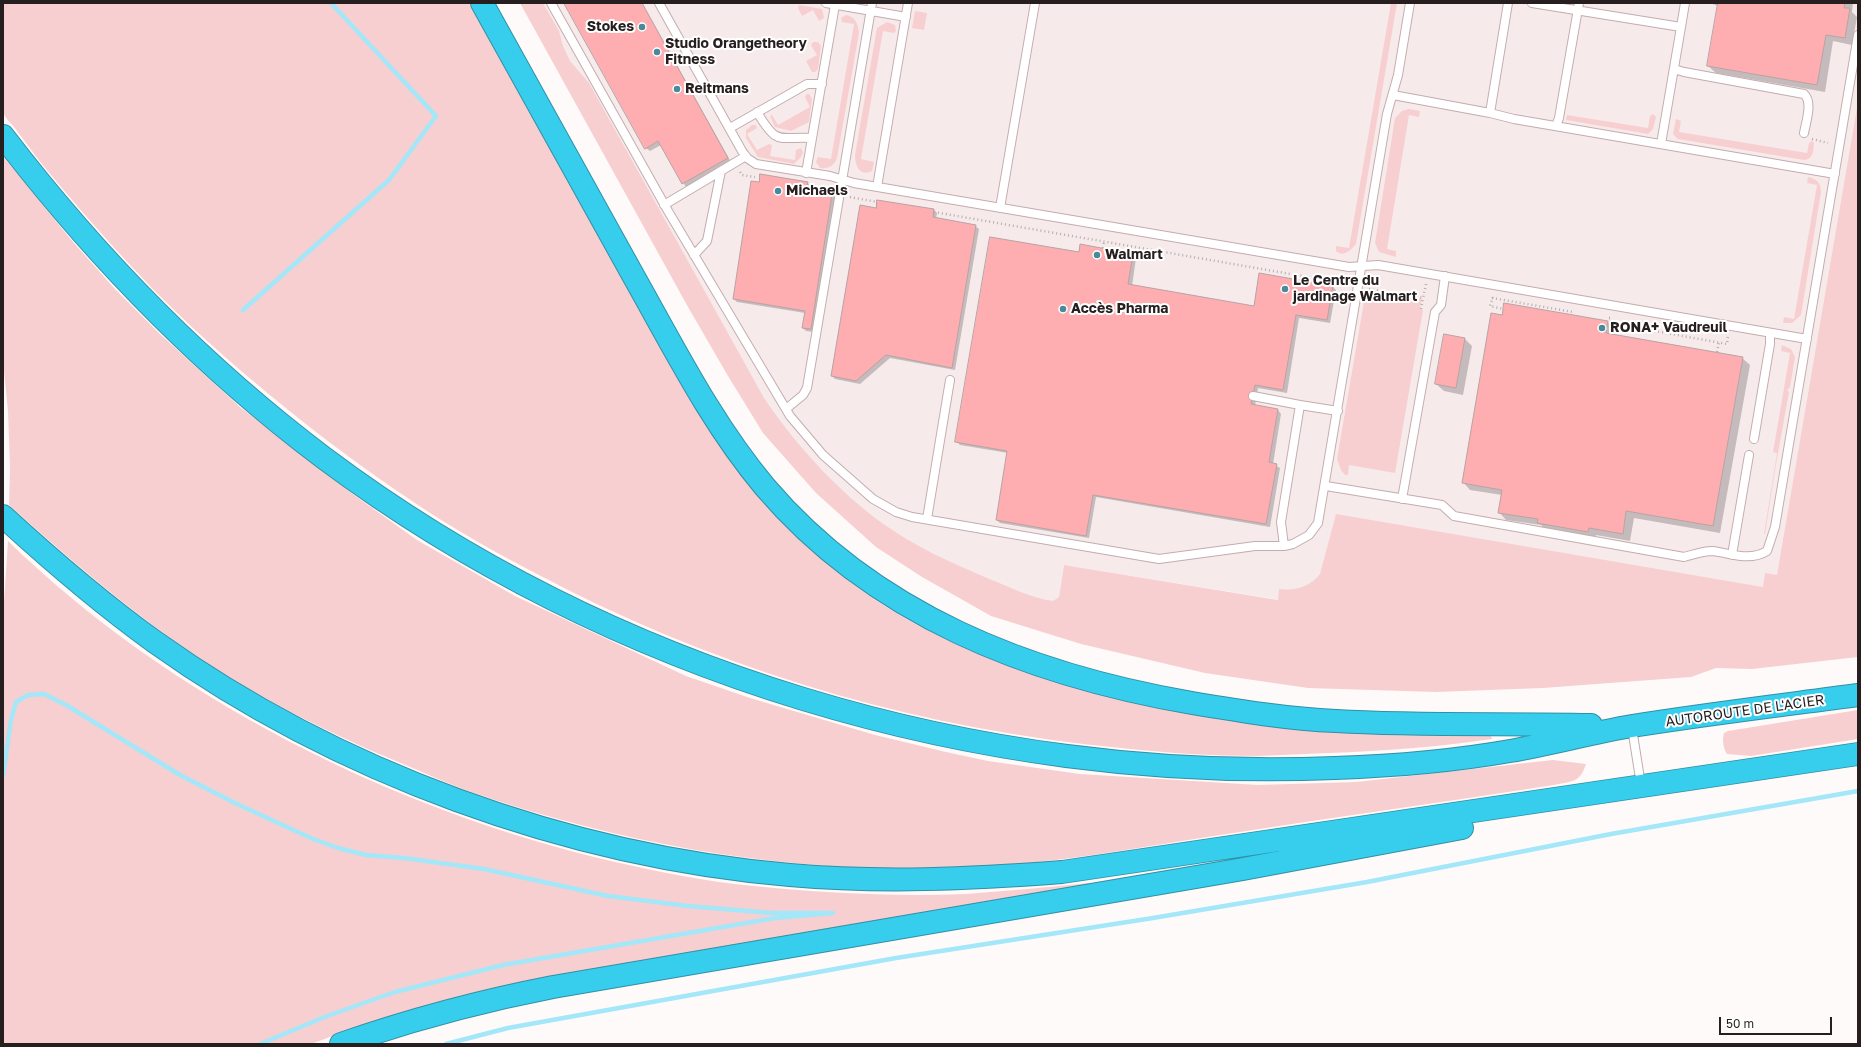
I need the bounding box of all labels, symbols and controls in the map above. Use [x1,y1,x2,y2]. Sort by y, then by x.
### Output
place label: Stokes [587,19,634,35]
marker: Stokes [637,22,647,32]
place label: Studio Orangetheory Fitness [665,36,807,68]
marker: Studio Orangetheory Fitness [652,47,662,57]
place label: Reitmans [685,81,749,97]
marker: Reitmans [672,84,682,94]
place label: Michaels [786,183,848,199]
marker: Michaels [773,186,783,196]
place label: Walmart [1105,247,1163,263]
marker: Walmart [1092,250,1102,260]
place label: Le Centre du jardinage Walmart [1293,273,1417,306]
marker: Le Centre du jardinage Walmart [1280,284,1290,294]
place label: Accès Pharma [1071,301,1168,317]
marker: Accès Pharma [1058,304,1068,314]
place label: RONA+ Vaudreuil [1610,320,1727,336]
marker: RONA+ Vaudreuil [1597,323,1607,333]
street label: AUTOROUTE DE L'ACIER [1665,692,1825,730]
scale bar [1721,1009,1834,1035]
text: 50 m [1726,1016,1754,1031]

